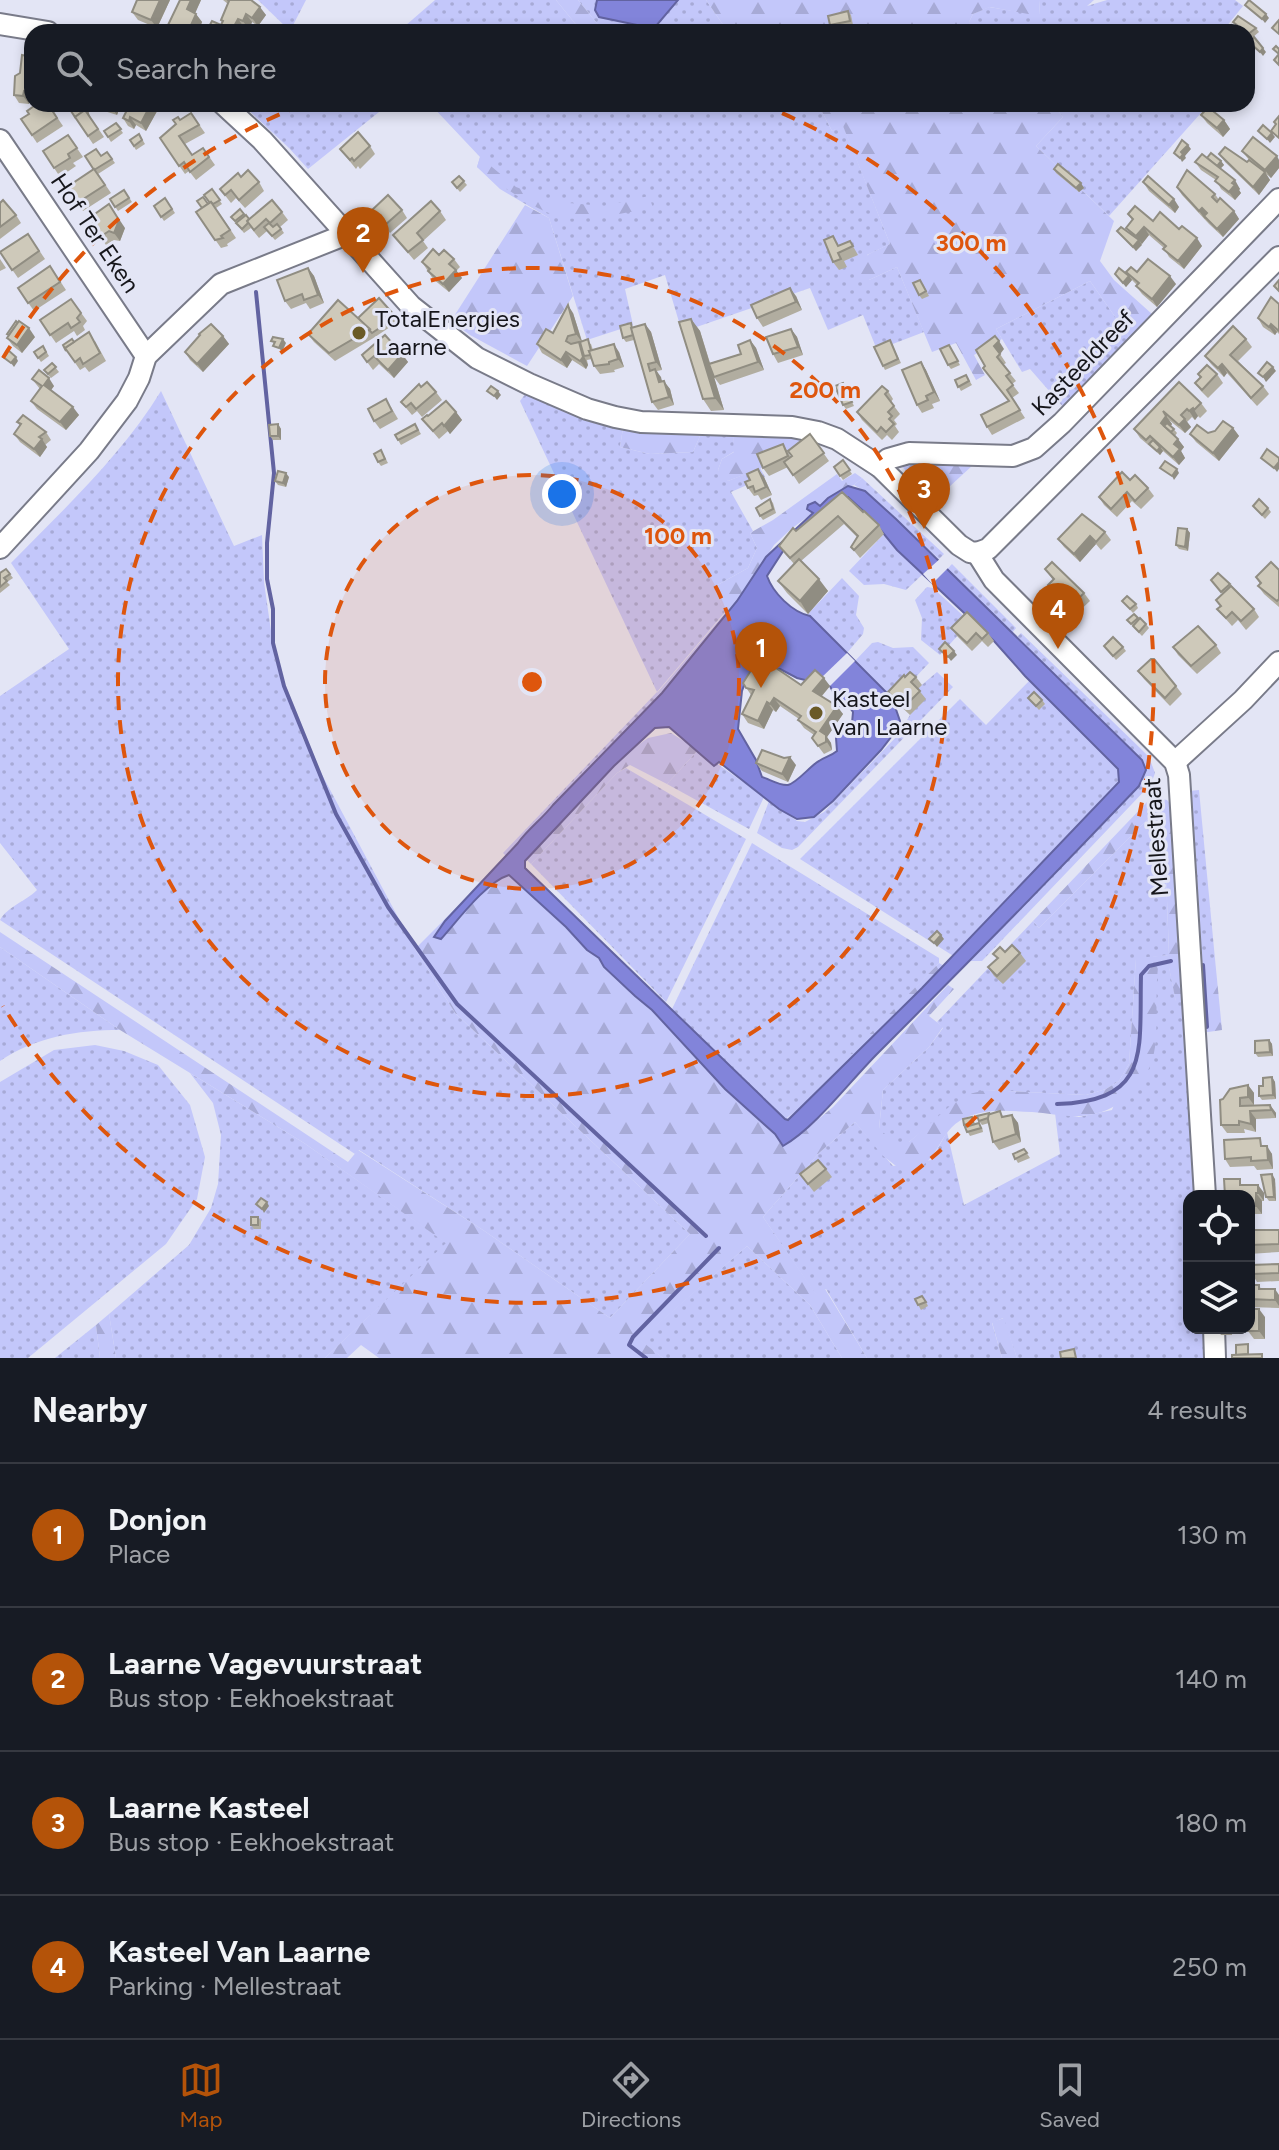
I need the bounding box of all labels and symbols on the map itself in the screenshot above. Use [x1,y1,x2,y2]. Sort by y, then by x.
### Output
street label: Hof Ter Eken [45,168,146,298]
pin: 2 [337,207,389,273]
text: 300 m [935,228,1007,257]
place label: TotalEnergies Laarne [375,304,520,361]
street label: Kasteeldreef [1025,304,1140,421]
marker: TotalEnergies Laarne [350,324,368,342]
text: 200 m [789,375,861,404]
pin: 3 [898,463,950,529]
your location [542,474,582,514]
text: 100 m [644,521,712,550]
pin: 4 [1032,583,1084,649]
pin: 1 [735,622,787,688]
centre of rings [518,668,546,696]
place label: Kasteel van Laarne [832,684,947,741]
marker: Kasteel van Laarne [807,704,825,722]
street label: Mellestraat [1137,777,1174,897]

